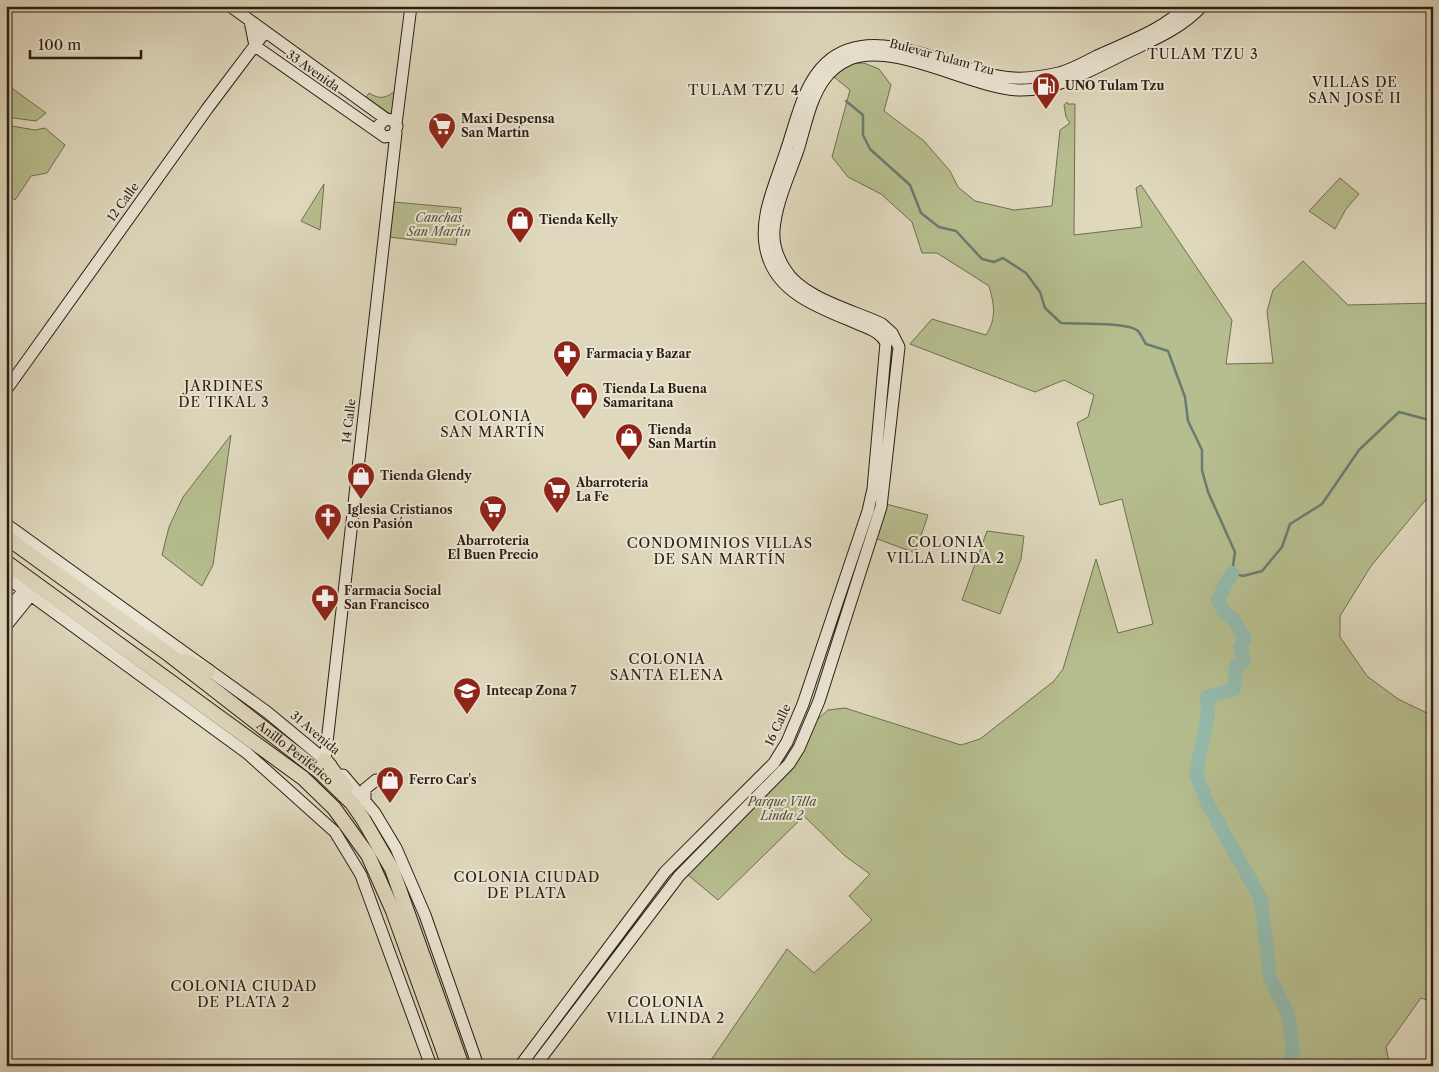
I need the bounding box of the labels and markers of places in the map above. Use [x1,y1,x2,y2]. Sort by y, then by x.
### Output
fuel station icon: UNO Tulam Tzu [1031,71,1061,110]
place label: UNO Tulam Tzu [1065,78,1164,93]
supermarket icon: Maxi Despensa San Martín [427,111,457,150]
place label: Maxi Despensa San Martín [461,111,556,140]
shop icon: Tienda Kelly [505,205,535,244]
place label: Tienda Kelly [539,212,618,227]
pharmacy icon: Farmacia y Bazar [552,339,582,378]
place label: Farmacia y Bazar [586,346,691,361]
shop icon: Tienda La Buena Samaritana [569,381,599,420]
place label: Tienda La Buena Samaritana [603,381,708,410]
shop icon: Tienda San Martín [614,422,644,461]
place label: Tienda San Martín [648,422,717,451]
shop icon: Tienda Glendy [346,461,376,500]
place label: Tienda Glendy [380,468,472,483]
supermarket icon: Abarroteria La Fe [542,475,572,514]
place label: Abarroteria La Fe [575,475,649,504]
supermarket icon: Abarroteria El Buen Precio [478,494,508,533]
church icon: Iglesia Cristianos con Pasión [313,502,343,541]
place label: Iglesia Cristianos con Pasión [347,502,453,531]
place label: Abarroteria El Buen Precio [448,533,539,562]
pharmacy icon: Farmacia Social San Francisco [310,583,340,622]
place label: Farmacia Social San Francisco [344,583,441,612]
school or university icon: Intecap Zona 7 [452,676,482,715]
place label: Intecap Zona 7 [486,683,577,698]
shop icon: Ferro Car's [375,765,405,804]
place label: Ferro Car's [409,772,477,787]

